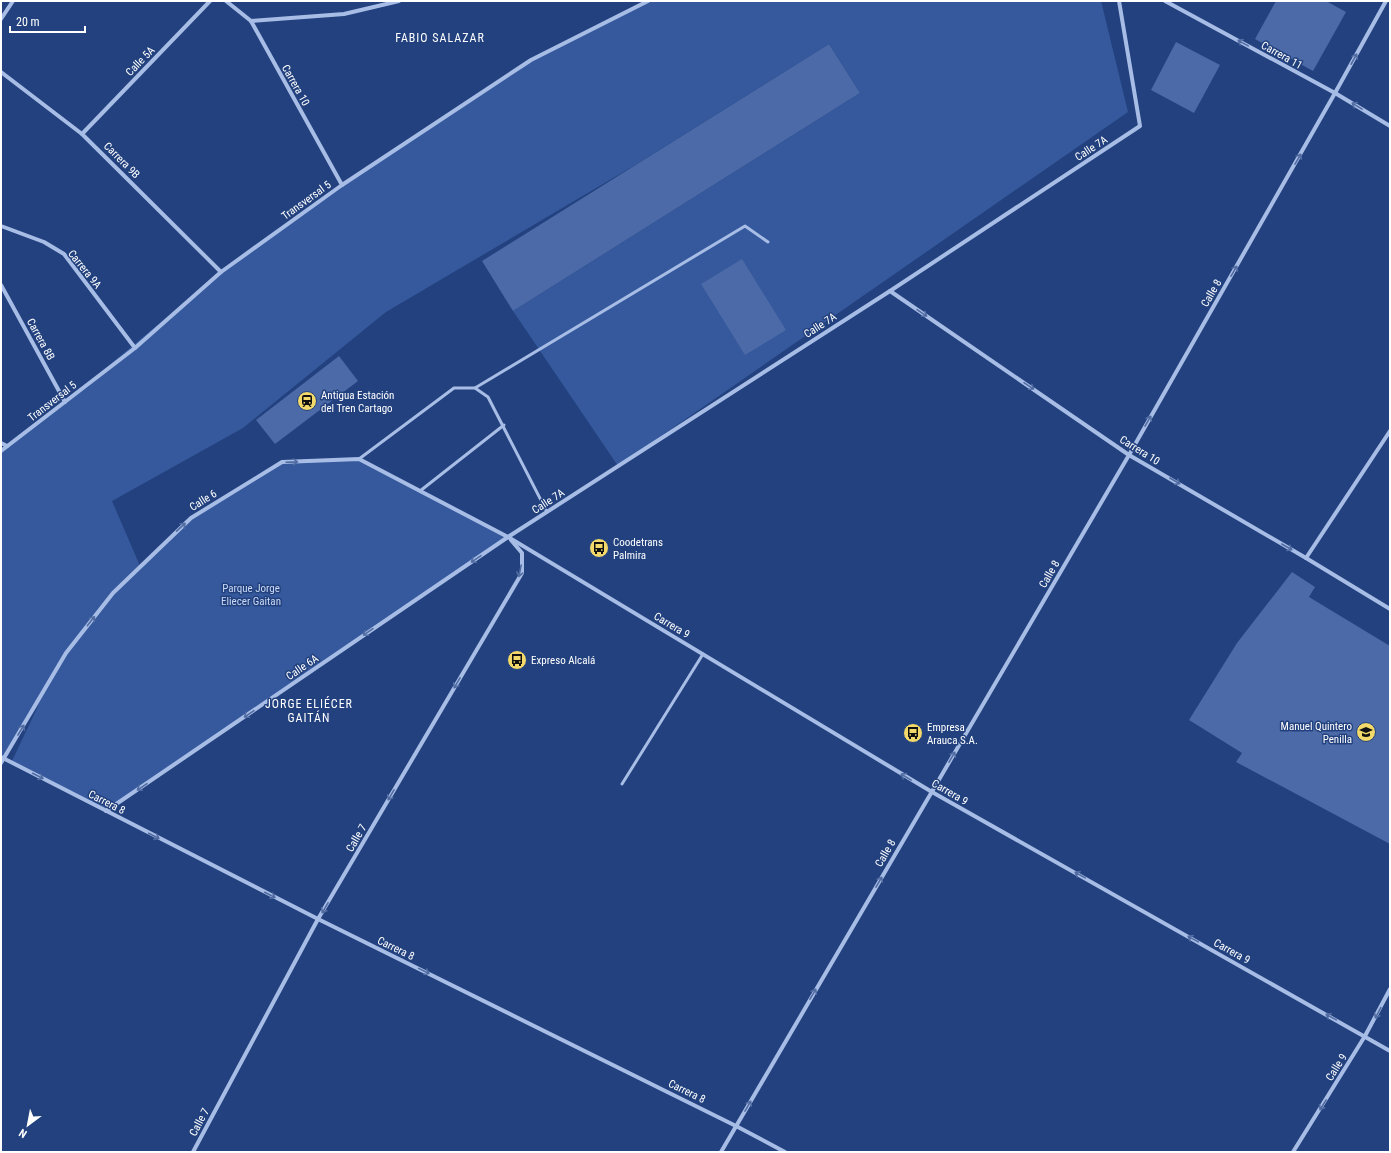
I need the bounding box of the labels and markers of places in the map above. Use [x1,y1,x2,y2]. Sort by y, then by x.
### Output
place label: Antigua Estación del Tren Cartago [321,389,394,415]
station icon: Antigua Estación del Tren Cartago [296,390,318,412]
place label: Coodetrans Palmira [613,536,663,562]
bus stop icon: Coodetrans Palmira [588,537,610,559]
bus stop icon: Expreso Alcalá [506,649,528,671]
place label: Expreso Alcalá [531,654,595,667]
place label: Manuel Quintero Penilla [1281,720,1352,746]
place label: Empresa Arauca S.A. [927,721,978,747]
school or university icon: Manuel Quintero Penilla [1355,721,1377,743]
bus stop icon: Empresa Arauca S.A. [902,722,924,744]

